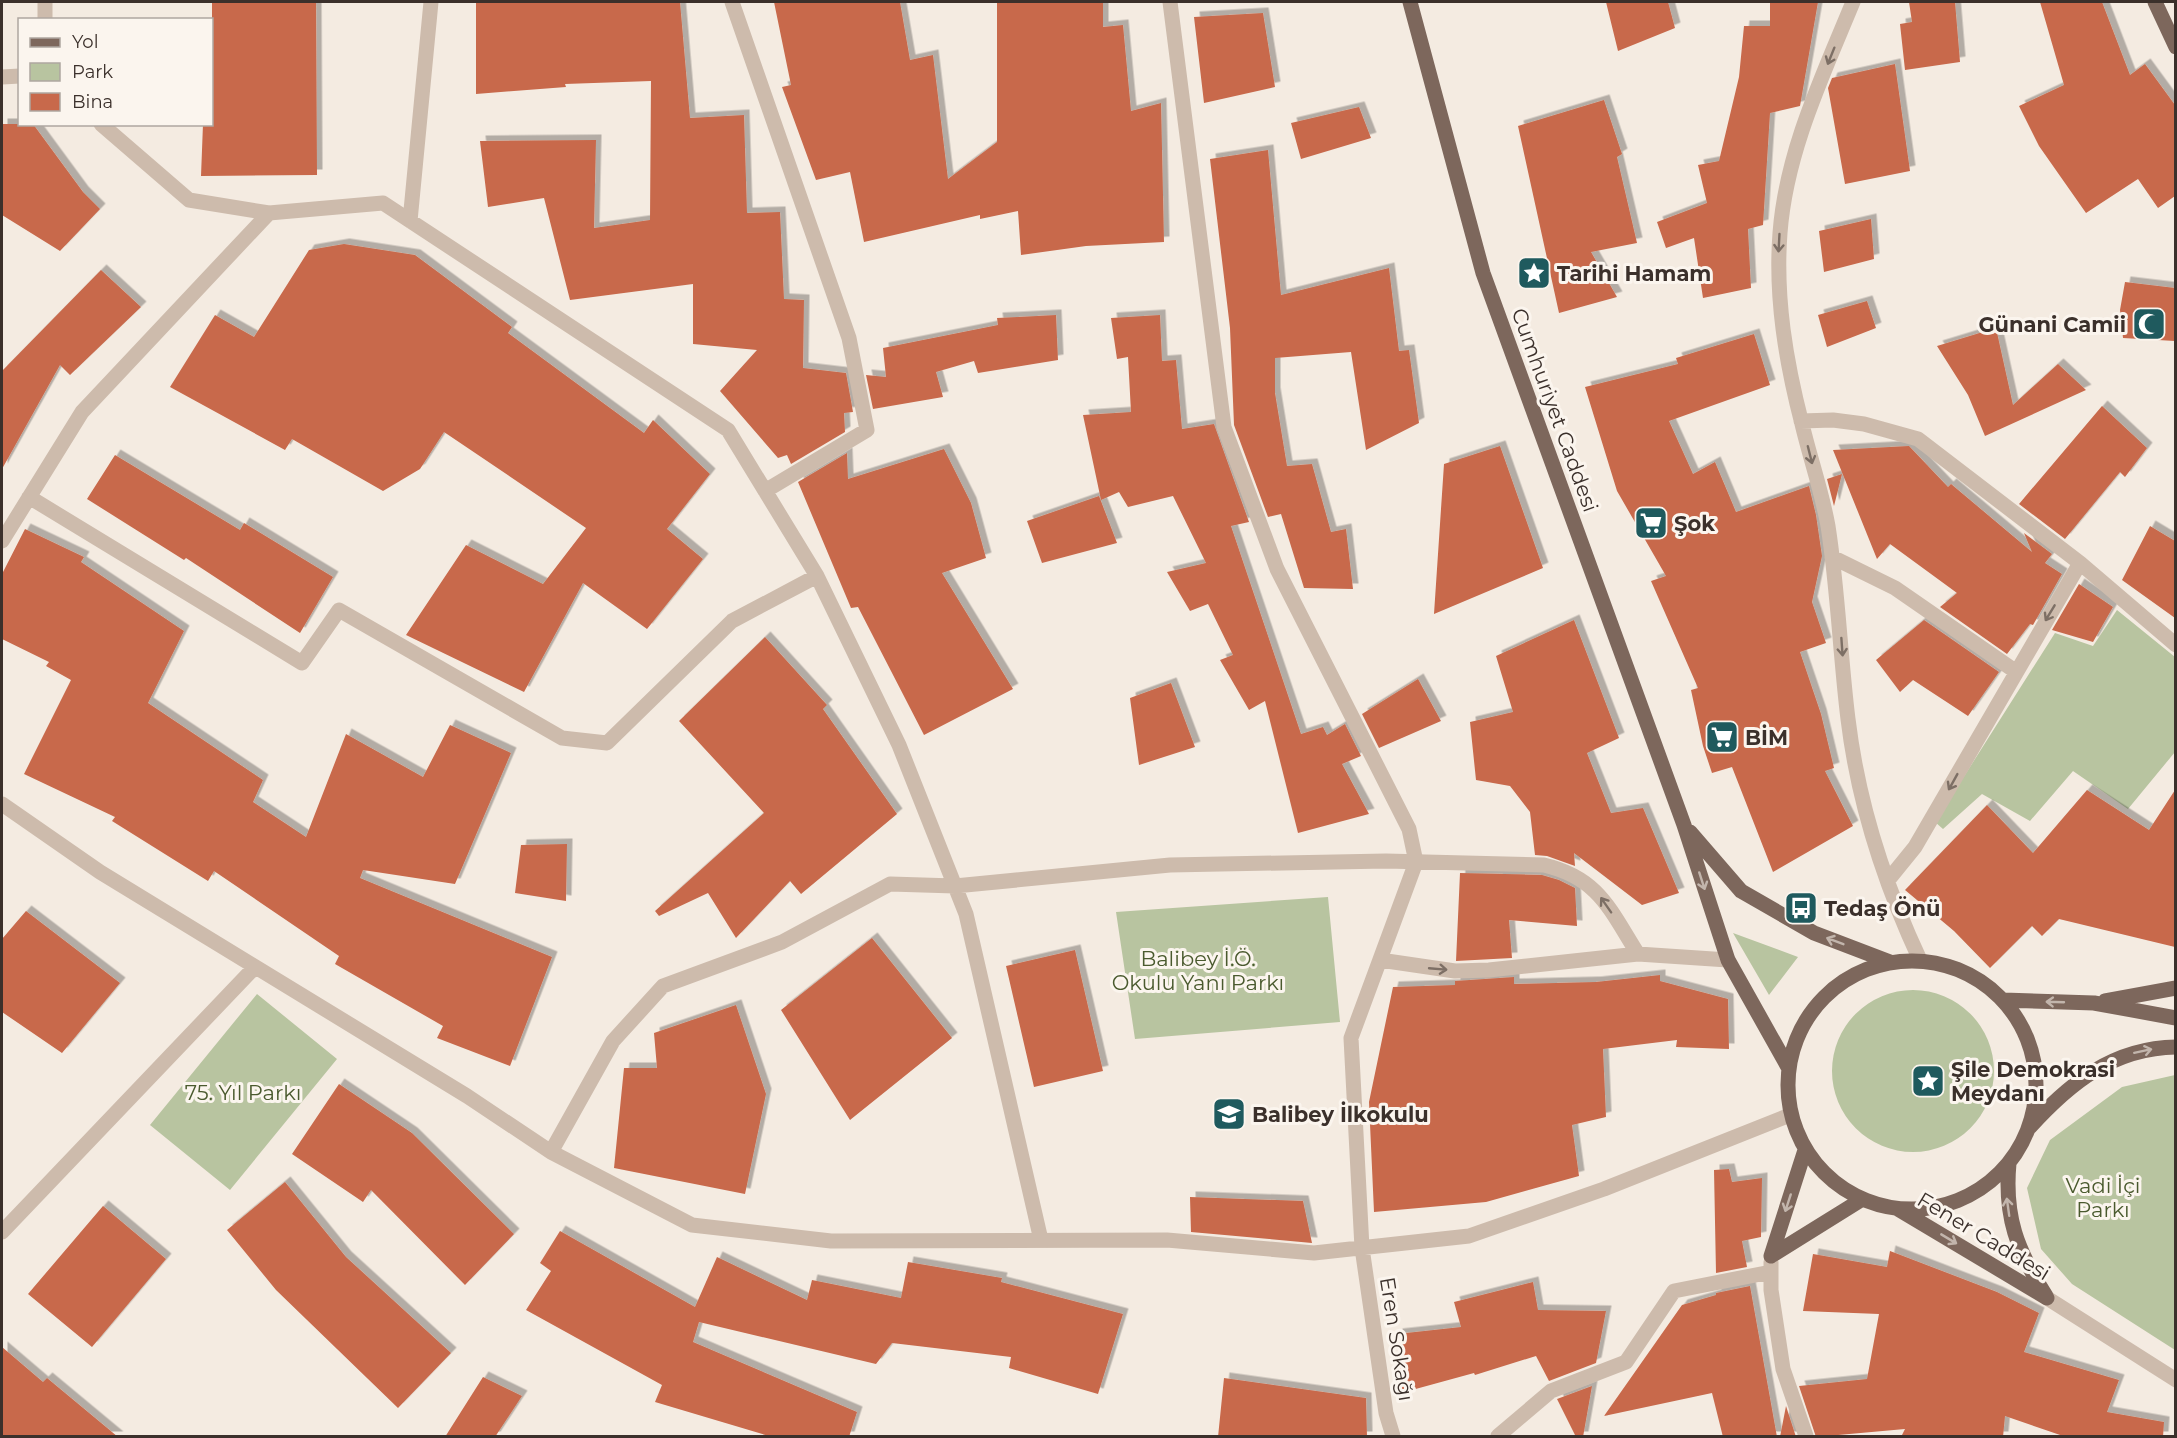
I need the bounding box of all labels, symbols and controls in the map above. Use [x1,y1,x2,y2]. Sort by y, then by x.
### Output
legend [18,18,213,126]
text: Yol [72,31,98,53]
one-way arrow [1825,46,1836,64]
text: Park [72,61,113,83]
text: Bina [72,91,113,113]
one-way arrow [1774,232,1785,252]
place icon: Tarihi Hamam [1516,255,1552,291]
place label: Tarihi Hamam [1557,261,1711,286]
street label: Cumhuriyet Caddesi [1506,305,1604,515]
mosque icon: Günani Camii [2131,306,2167,342]
place label: Günani Camii [1978,312,2126,337]
one-way arrow [1805,445,1816,464]
supermarket icon: Şok [1633,505,1669,541]
place label: Şok [1674,511,1715,536]
one-way arrow [2043,604,2055,621]
one-way arrow [1837,637,1848,657]
supermarket icon: BİM [1704,719,1740,755]
place label: BİM [1745,724,1788,750]
one-way arrow [1946,773,1958,790]
one-way arrow [1697,871,1708,890]
bus stop icon: Tedaş Önü [1783,890,1819,926]
place label: Tedaş Önü [1824,895,1940,921]
one-way arrow [1600,897,1612,913]
one-way arrow [1826,935,1845,946]
park label: Balibey İ.Ö. Okulu Yanı Parkı [1112,946,1284,995]
one-way arrow [1427,964,1447,975]
one-way arrow [2046,996,2066,1007]
one-way arrow [2133,1045,2153,1056]
place label: Şile Demokrasi Meydanı [1951,1057,2115,1106]
place icon: Şile Demokrasi Meydanı [1910,1063,1946,1099]
park label: 75. Yıl Parkı [185,1080,301,1105]
school or university icon: Balibey İlkokulu [1211,1096,1247,1132]
place label: Balibey İlkokulu [1252,1101,1429,1127]
park label: Vadi İçi Parkı [2066,1173,2140,1222]
street label: Fener Caddesi [1913,1187,2055,1285]
one-way arrow [1782,1193,1793,1212]
one-way arrow [2003,1197,2014,1217]
one-way arrow [1940,1234,1957,1246]
street label: Eren Sokağı [1375,1275,1419,1403]

